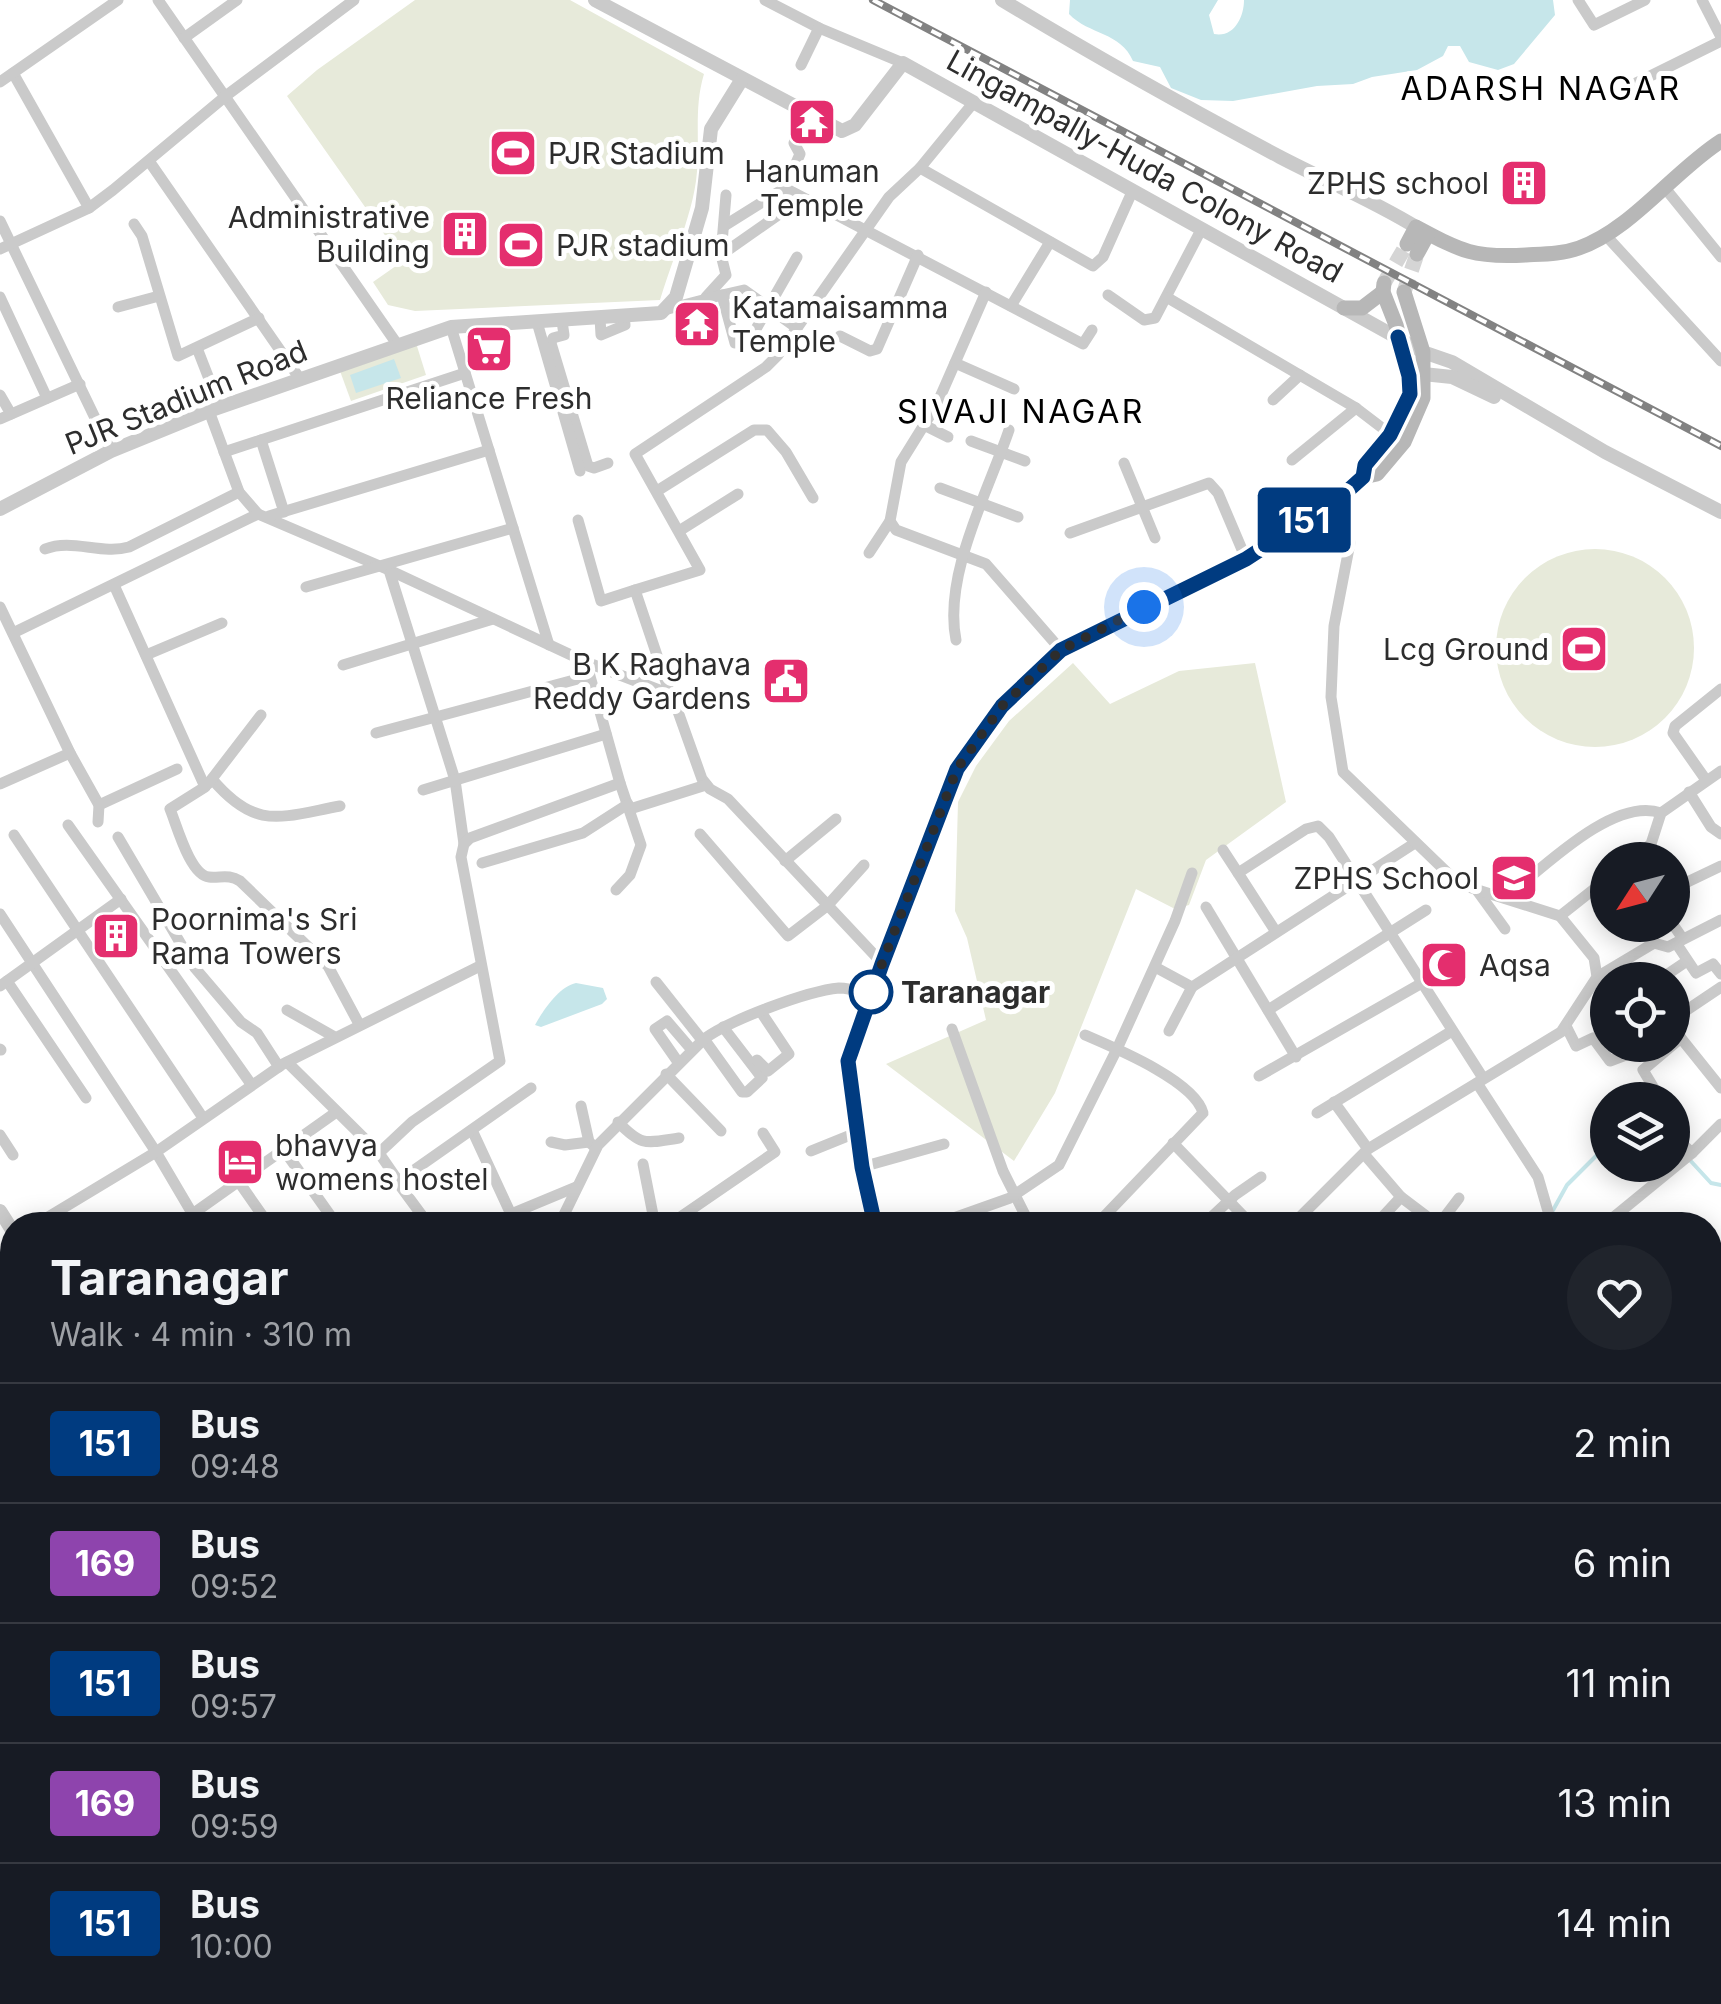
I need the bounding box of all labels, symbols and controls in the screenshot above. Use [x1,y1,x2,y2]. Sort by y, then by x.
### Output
street label: Lingampally-Huda Colony Road [941,42,1349,290]
district label: ADARSH NAGAR [1401,69,1681,108]
temple icon: Hanuman Temple [786,96,838,148]
sports icon: PJR Stadium [487,127,539,179]
place label: PJR Stadium [548,135,725,171]
place label: Hanuman Temple [744,153,880,223]
building icon: ZPHS school [1498,157,1550,209]
place label: ZPHS school [1307,165,1489,201]
place label: Administrative Building [228,199,430,269]
building icon: Administrative Building [439,208,491,260]
sports icon: PJR stadium [495,219,547,271]
place label: PJR stadium [556,227,729,263]
place label: Katamaisamma Temple [732,289,948,359]
temple icon: Katamaisamma Temple [671,298,723,350]
supermarket icon: Reliance Fresh [463,323,515,375]
street label: PJR Stadium Road [60,332,312,462]
place label: Reliance Fresh [385,380,593,416]
district label: SIVAJI NAGAR [897,392,1145,431]
line badge: 151 [1246,488,1362,552]
text: 151 [1278,499,1330,541]
your location [1119,582,1169,632]
sports icon: Lcg Ground [1558,623,1610,675]
place label: Lcg Ground [1383,631,1549,667]
place label: B K Raghava Reddy Gardens [533,646,751,716]
public building icon: B K Raghava Reddy Gardens [760,655,812,707]
north arrow [1590,842,1690,942]
map controls [1590,842,1690,1182]
school or university icon: ZPHS School [1488,852,1540,904]
place label: ZPHS School [1294,860,1479,896]
place label: Poornima's Sri Rama Towers [151,901,357,971]
building icon: Poornima's Sri Rama Towers [90,910,142,962]
mosque icon: Aqsa [1418,939,1470,991]
place label: Aqsa [1479,947,1551,983]
button: locate [1590,962,1690,1062]
marker: Taranagar [850,971,892,1013]
place label: Taranagar [901,974,1050,1010]
button: layers [1590,1082,1690,1182]
place label: bhavya womens hostel [275,1127,489,1197]
hotel icon: bhavya womens hostel [214,1136,266,1188]
button: heart [1567,1245,1672,1350]
text: Taranagar [50,1248,289,1307]
text: Walk · 4 min · 310 m [50,1315,352,1354]
text: Bus [190,1401,260,1447]
text: 2 min [1573,1420,1672,1466]
text: 151 [79,1422,131,1464]
text: 09:48 [190,1447,280,1486]
text: Bus [190,1521,260,1567]
text: 6 min [1573,1540,1672,1586]
text: 169 [75,1542,135,1584]
text: 09:52 [190,1567,278,1606]
text: Bus [190,1641,260,1687]
text: 11 min [1565,1660,1672,1706]
text: 151 [79,1662,131,1704]
text: 09:57 [190,1687,277,1726]
text: Bus [190,1761,260,1807]
text: 13 min [1557,1780,1672,1826]
text: 169 [75,1782,135,1824]
text: 09:59 [190,1807,279,1846]
text: Bus [190,1881,260,1927]
text: 14 min [1556,1900,1672,1946]
text: 151 [79,1902,131,1944]
text: 10:00 [190,1927,273,1966]

